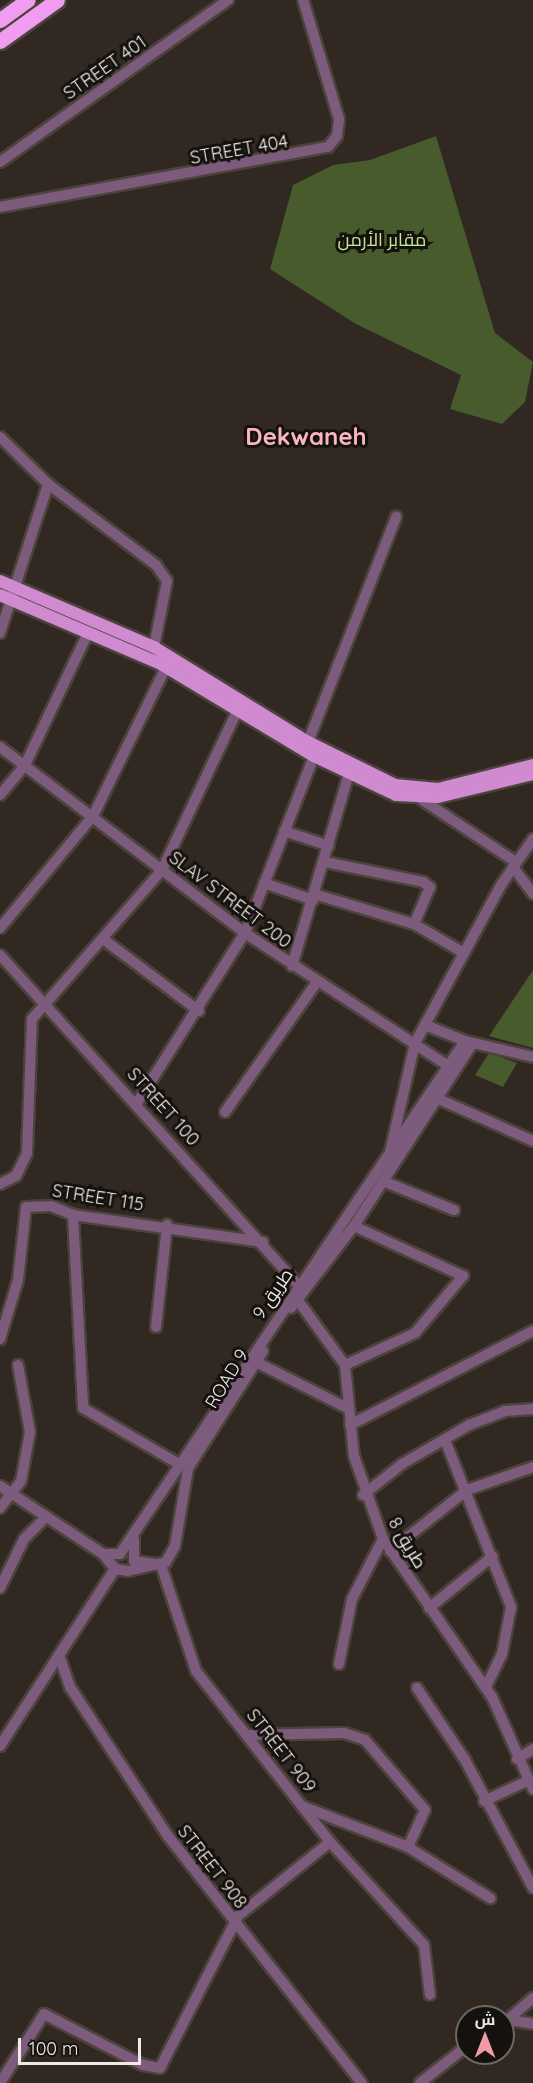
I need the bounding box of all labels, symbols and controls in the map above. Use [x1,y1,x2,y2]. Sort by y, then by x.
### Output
street label: STREET 401 [59,32,151,104]
street label: STREET 404 [188,131,290,169]
park label: مقابر الأرمن [338,229,426,251]
district label: Dekwaneh [245,423,367,451]
street label: SLAV STREET 200 [165,847,295,953]
street label: STREET 100 [122,1064,204,1150]
street label: STREET 115 [51,1180,145,1216]
street label: 9 طريق [248,1265,298,1323]
street label: ROAD 9 [201,1346,253,1412]
street label: طريق 8 [383,1514,431,1572]
street label: STREET 909 [242,1705,320,1797]
street label: STREET 908 [173,1821,251,1913]
north arrow [455,2005,515,2065]
text: ش [475,2009,495,2029]
scale bar [21,2026,144,2064]
text: 100 m [29,2037,78,2060]

